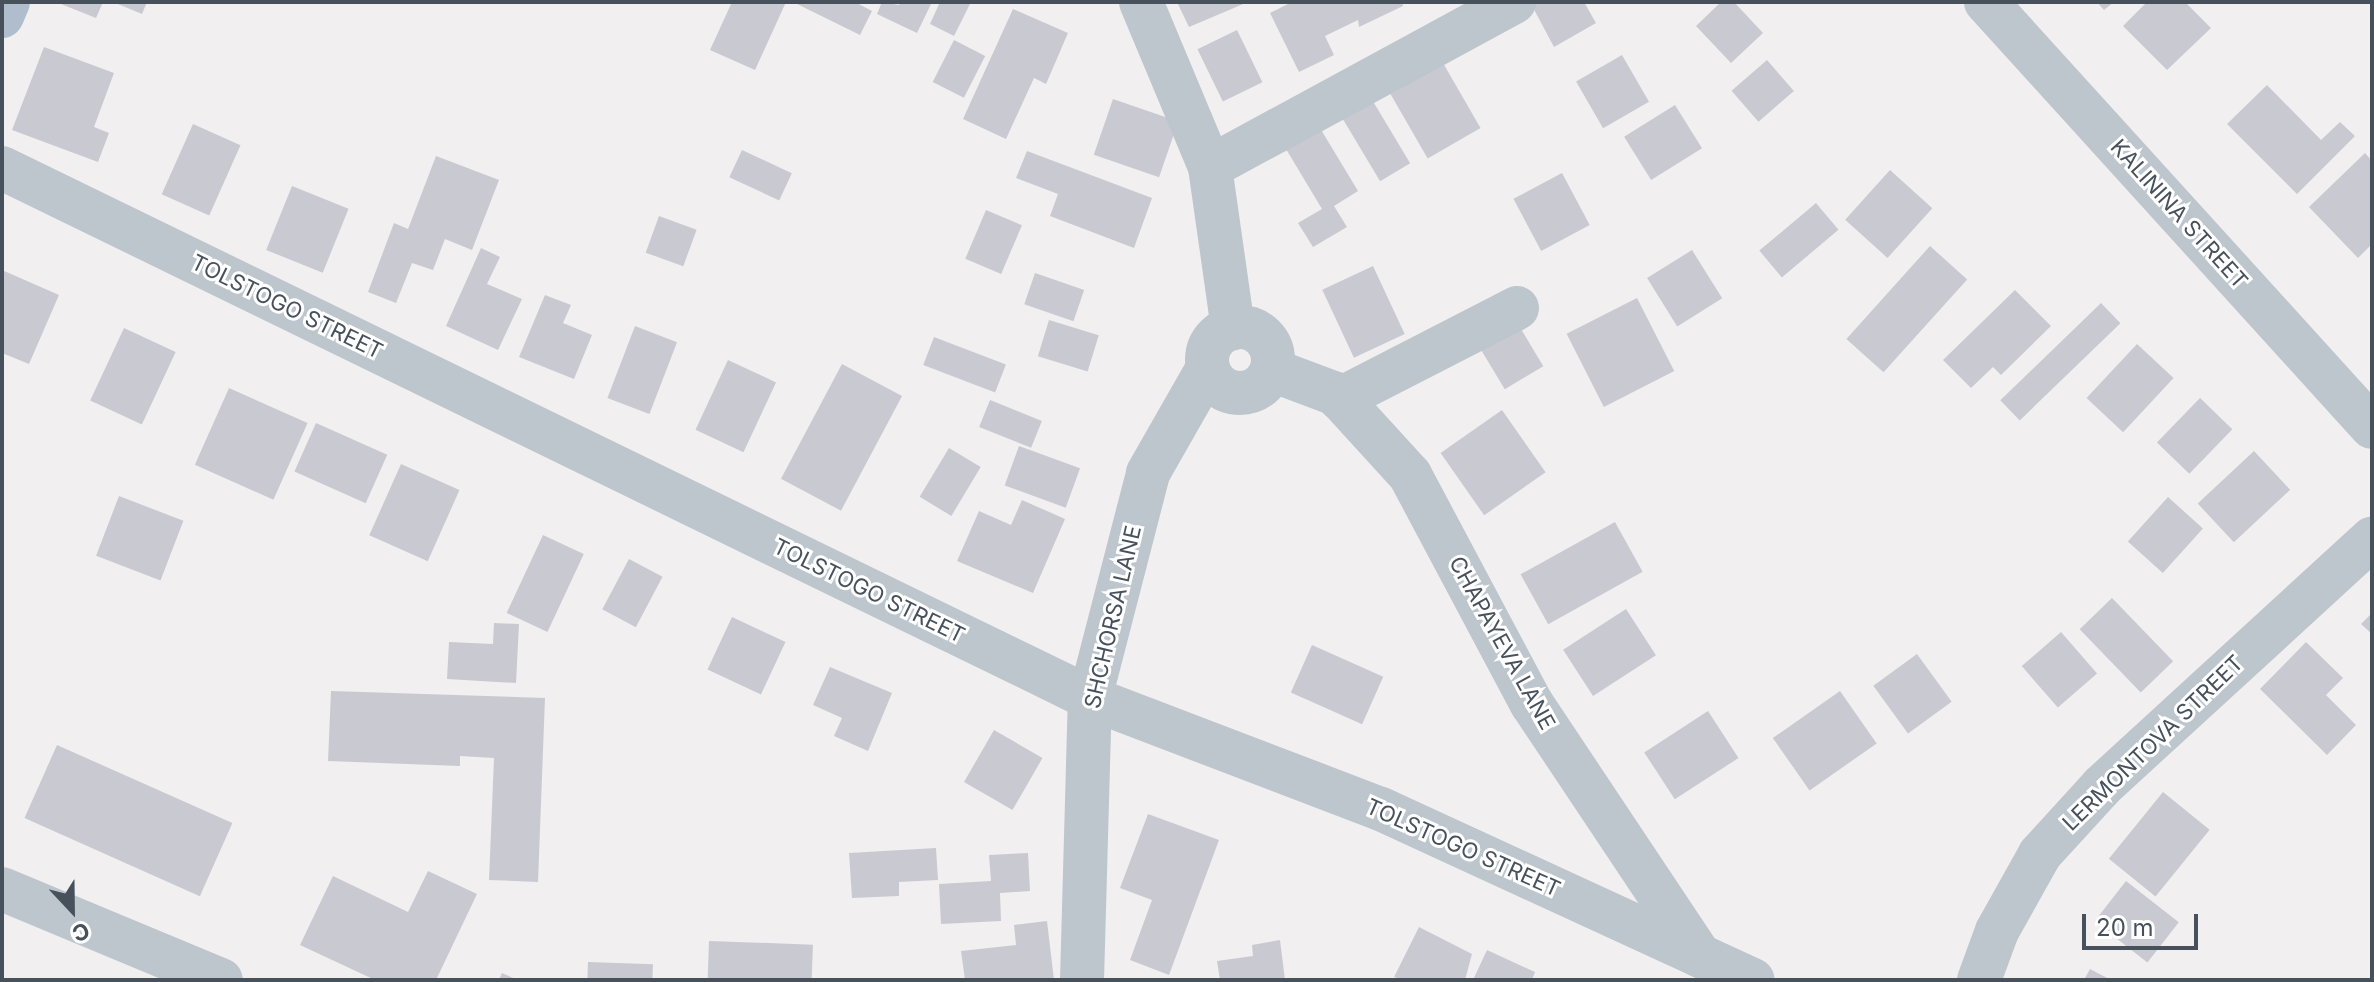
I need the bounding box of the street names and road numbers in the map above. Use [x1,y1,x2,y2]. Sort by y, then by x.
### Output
street label: KALININA STREET [2105,134,2253,294]
street label: TOLSTOGO STREET [187,249,387,365]
street label: SHCHORSA LANE [1079,523,1147,711]
street label: TOLSTOGO STREET [769,533,969,649]
street label: CHAPAYEVA LANE [1443,552,1561,734]
street label: LERMONTOVA STREET [2057,650,2249,836]
street label: TOLSTOGO STREET [1362,793,1564,903]

